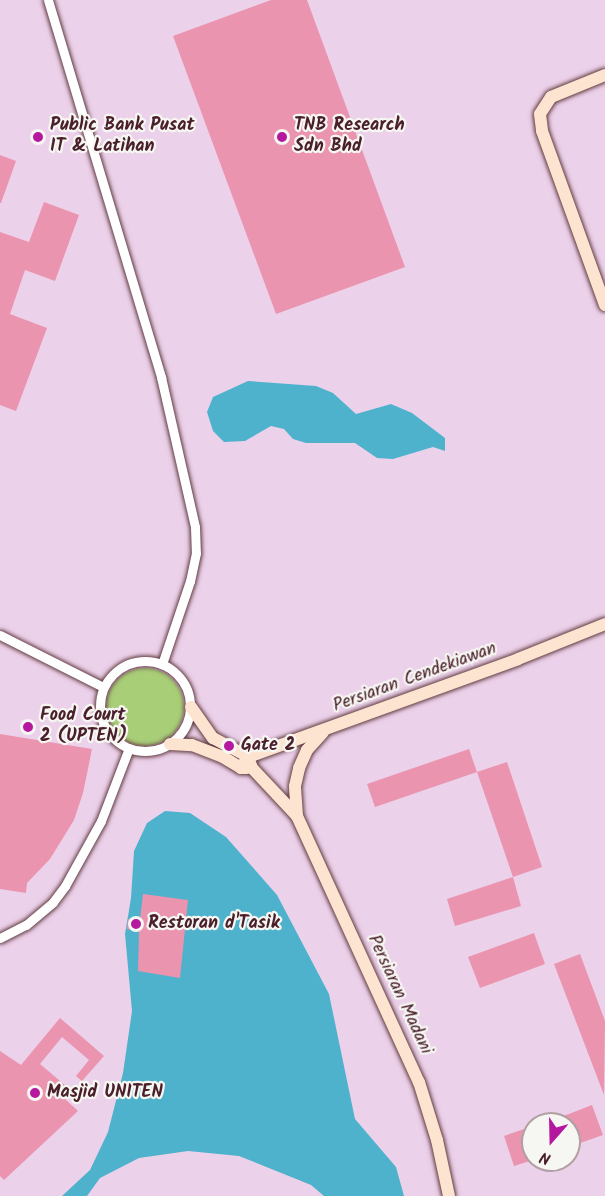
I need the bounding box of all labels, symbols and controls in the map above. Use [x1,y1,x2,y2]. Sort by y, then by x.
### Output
place label: Public Bank Pusat IT & Latihan [50,116,195,158]
place label: TNB Research Sdn Bhd [294,116,405,158]
marker: Public Bank Pusat IT & Latihan [31,130,45,144]
marker: TNB Research Sdn Bhd [275,130,289,144]
street label: Persiaran Cendekiawan [330,638,500,718]
place label: Food Court 2 (UPTEN) [40,706,127,748]
marker: Food Court 2 (UPTEN) [21,720,35,734]
place label: Gate 2 [241,735,295,757]
marker: Gate 2 [222,739,236,753]
place label: Restoran d'Tasik [148,913,280,935]
marker: Restoran d'Tasik [129,917,143,931]
street label: Persiaran Madani [362,932,436,1058]
place label: Masjid UNITEN [47,1082,163,1104]
marker: Masjid UNITEN [28,1086,42,1100]
north arrow [521,1112,581,1172]
text: N [536,1144,554,1171]

